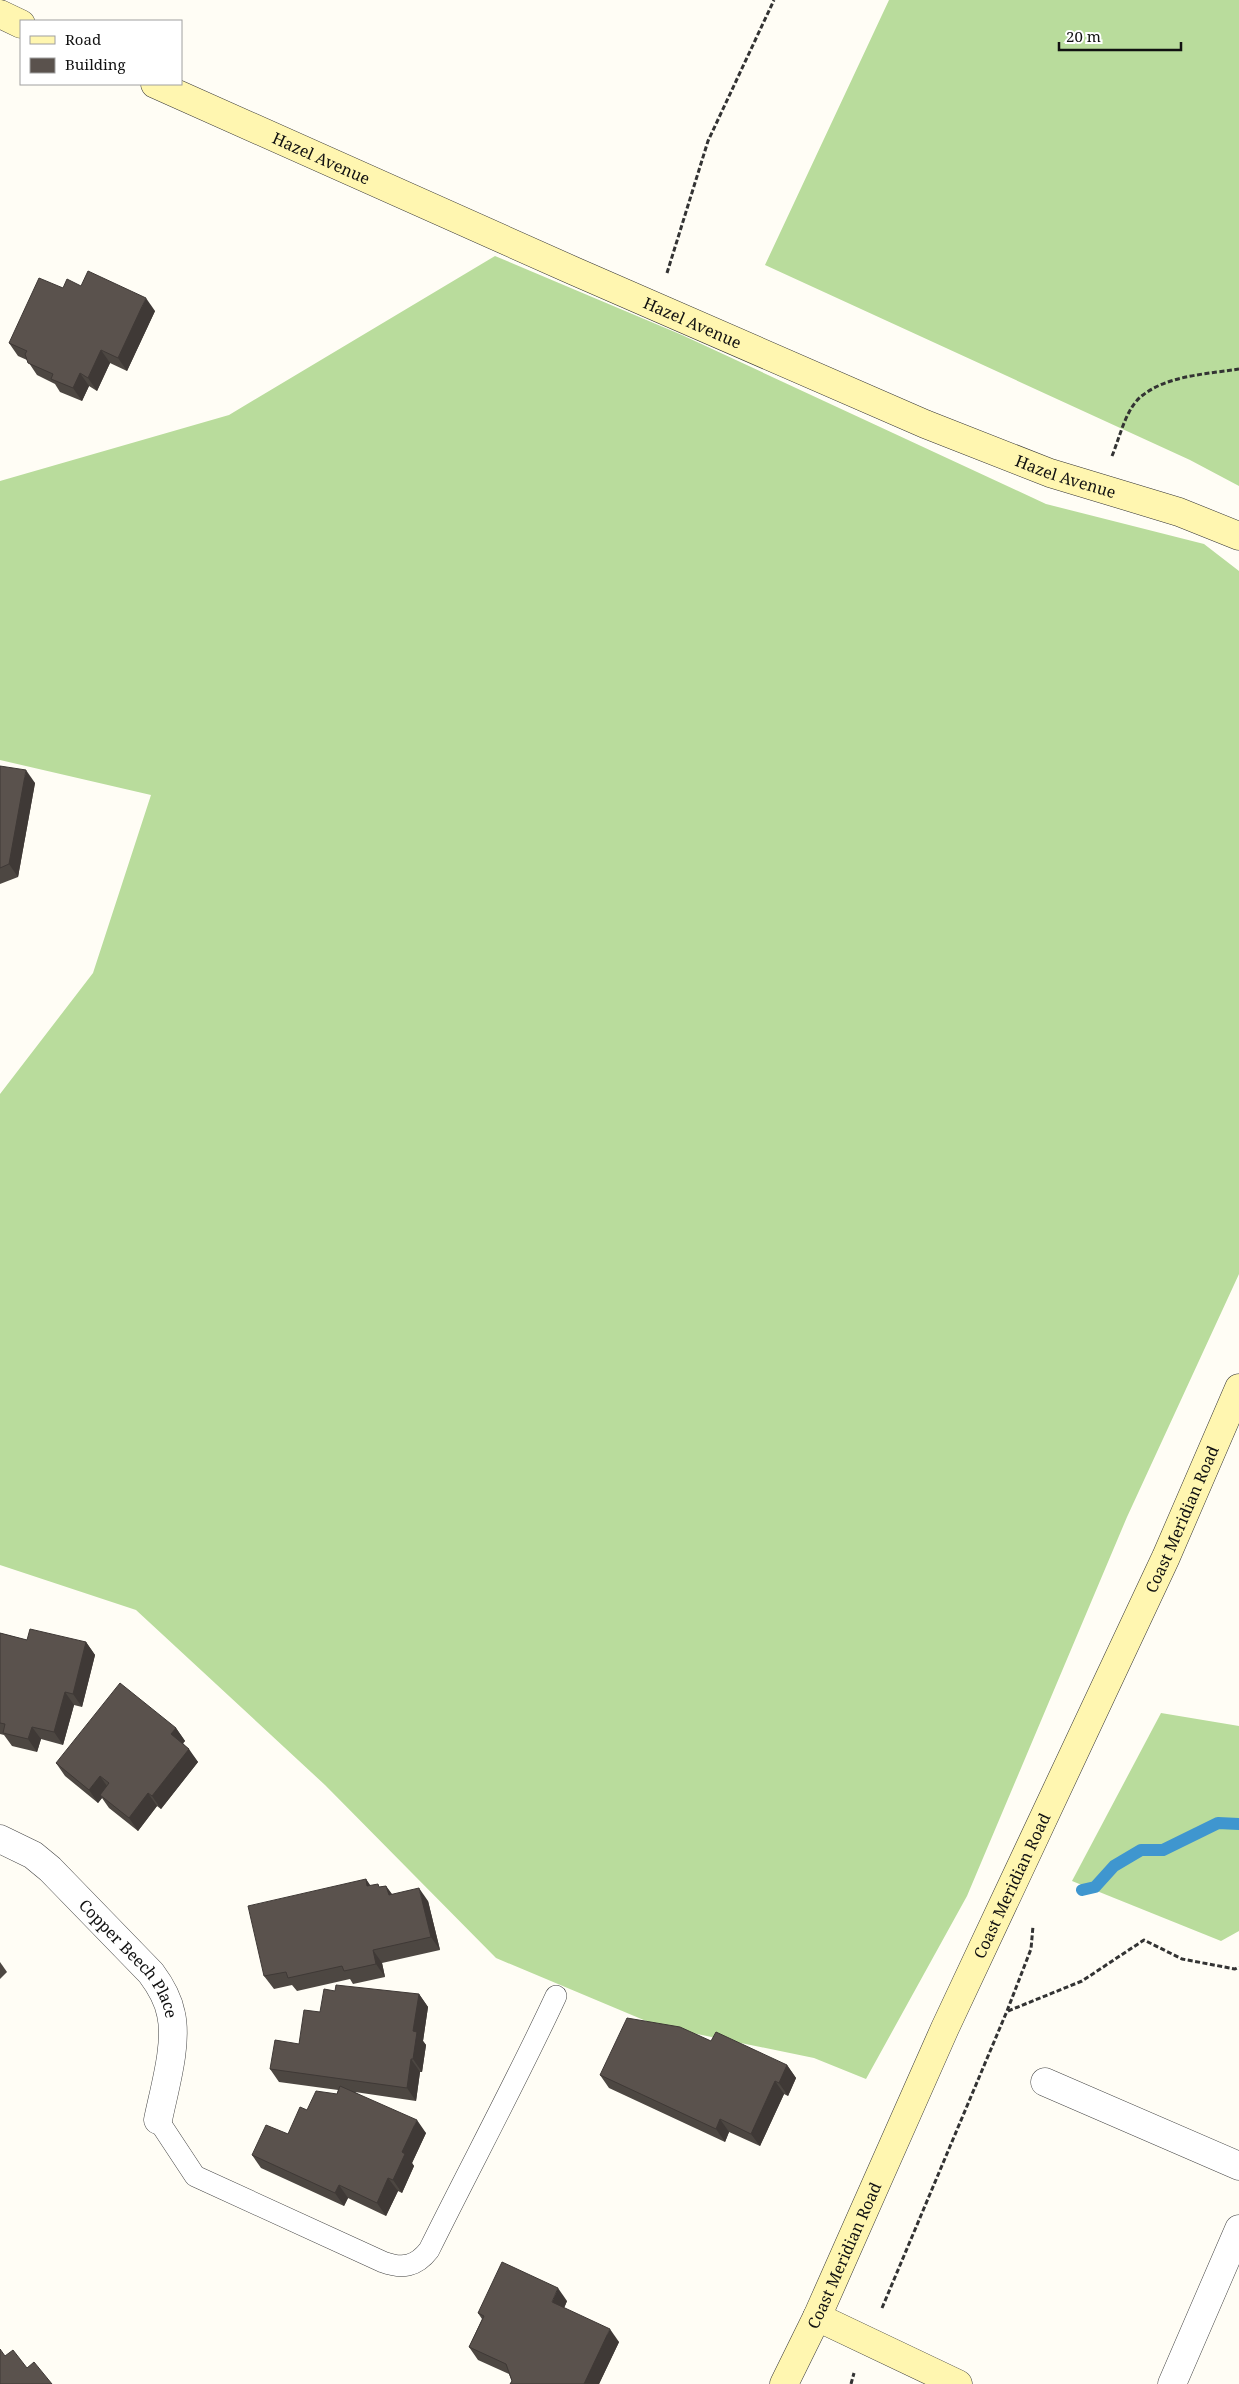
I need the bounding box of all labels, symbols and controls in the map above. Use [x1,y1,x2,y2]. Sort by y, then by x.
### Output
legend [20,20,182,85]
scale bar [1059,20,1182,52]
text: 20 m [1066,26,1101,46]
text: Road [65,29,101,49]
text: Building [65,54,126,74]
street label: Hazel Avenue [269,127,374,190]
street label: Hazel Avenue [640,292,745,354]
street label: Hazel Avenue [1012,449,1119,503]
street label: Coast Meridian Road [1140,1442,1224,1596]
street label: Coast Meridian Road [968,1809,1055,1962]
street label: Copper Beech Place [74,1894,183,2020]
street label: Coast Meridian Road [802,2178,886,2333]

